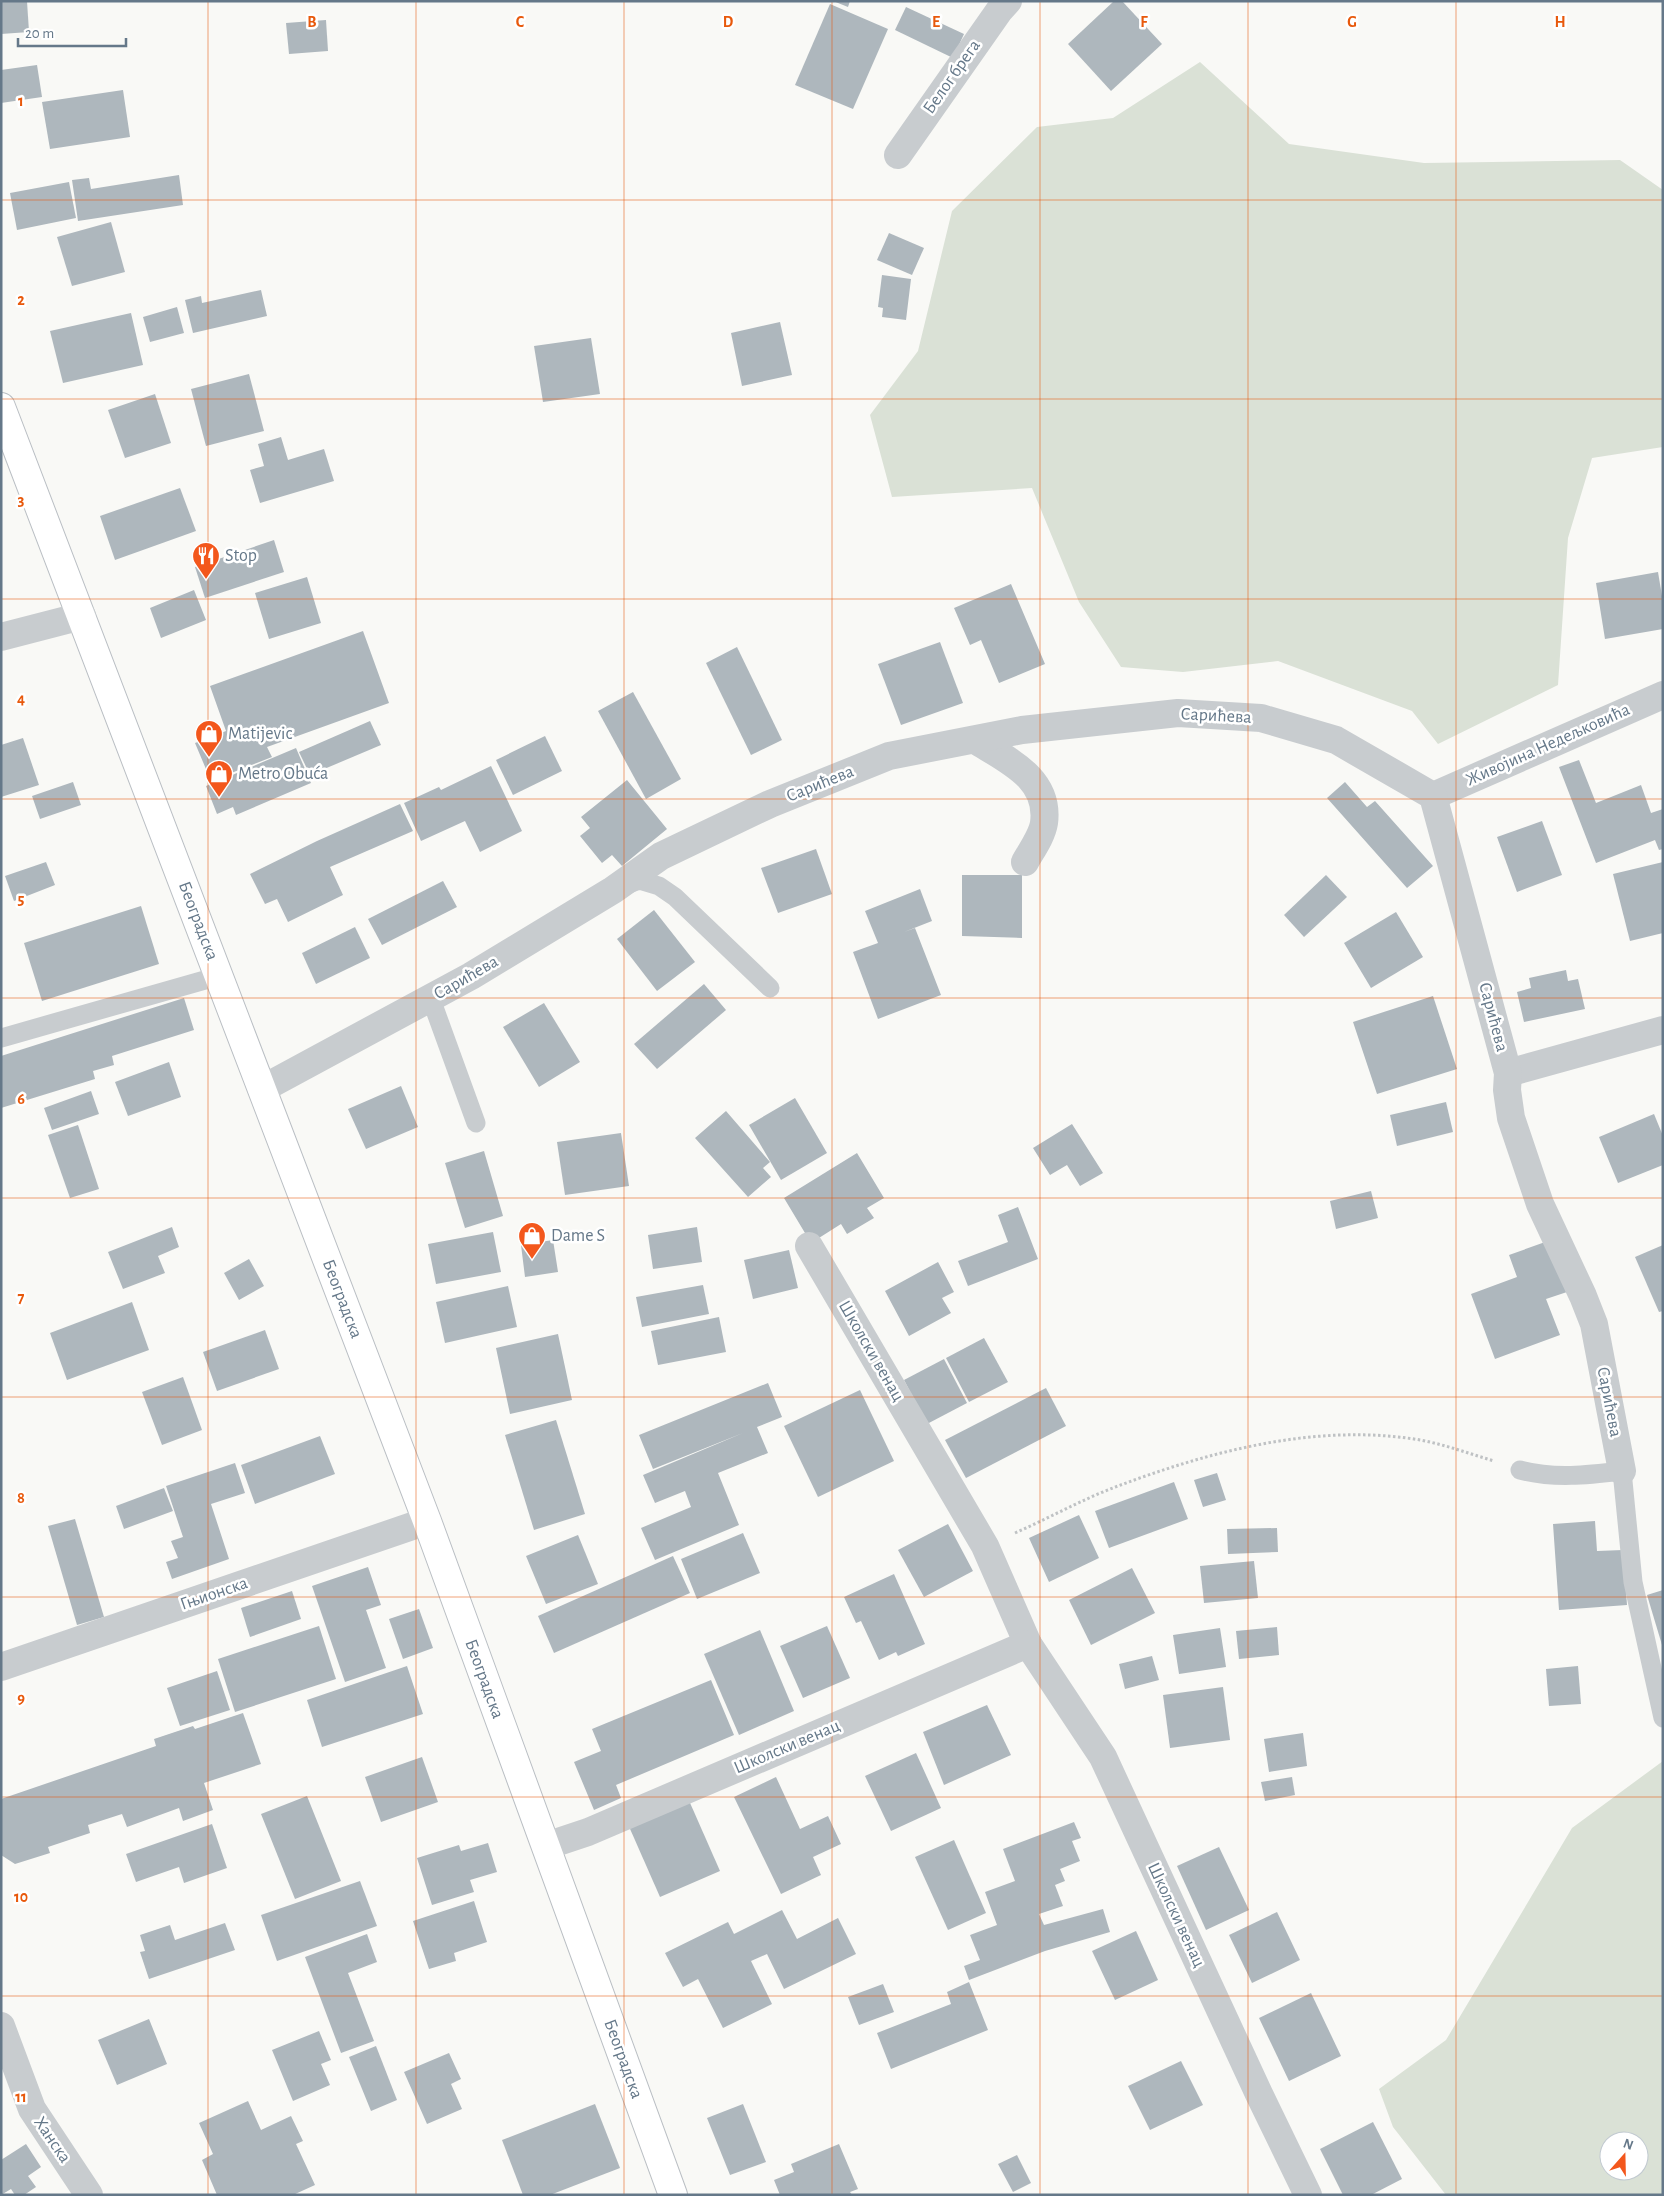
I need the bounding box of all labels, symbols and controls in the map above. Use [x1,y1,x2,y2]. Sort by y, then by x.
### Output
text: B [307,14,317,30]
text: C [516,14,525,30]
text: D [723,14,734,30]
text: E [932,14,940,30]
text: F [1140,14,1148,30]
text: G [1347,14,1357,30]
text: H [1554,14,1566,30]
scale bar [18,15,125,47]
text: 20 m [25,26,54,41]
street label: Белог брега [919,36,984,117]
text: 1 [18,93,24,109]
text: 2 [17,292,25,308]
text: 3 [18,492,25,508]
restaurant icon: Stop [191,541,221,580]
place label: Stop [225,547,257,565]
text: 4 [17,691,25,707]
street label: Живојина Недељковића [1463,701,1633,789]
street label: Сарићева [1180,705,1252,727]
shop icon: Matijevic [194,719,224,758]
place label: Matijevic [228,725,292,743]
shop icon: Metro Obuća [204,759,234,798]
street label: Сарићева [784,762,856,806]
place label: Metro Obuća [238,765,328,783]
street label: Београдска [175,879,221,963]
text: 5 [18,891,25,907]
street label: Сарићева [431,952,501,1004]
street label: Сарићева [1475,980,1511,1054]
text: 6 [17,1091,25,1107]
shop icon: Dame S [517,1221,547,1260]
place label: Dame S [551,1227,605,1245]
street label: Београдска [319,1257,365,1341]
text: 7 [18,1290,25,1306]
street label: Школски венац [835,1297,907,1405]
street label: Сарићева [1593,1365,1625,1439]
text: 8 [17,1490,25,1506]
street label: Гњионска [178,1574,250,1614]
street label: Београдска [461,1637,507,1721]
text: 9 [17,1690,25,1706]
street label: Школски венац [731,1716,843,1777]
street label: Школски венац [1144,1860,1208,1970]
text: 10 [14,1889,28,1905]
street label: Београдска [600,2017,646,2101]
text: 11 [15,2089,27,2105]
street label: Ханска [30,2114,74,2166]
north arrow [1599,2131,1649,2181]
text: N [1621,2136,1635,2153]

